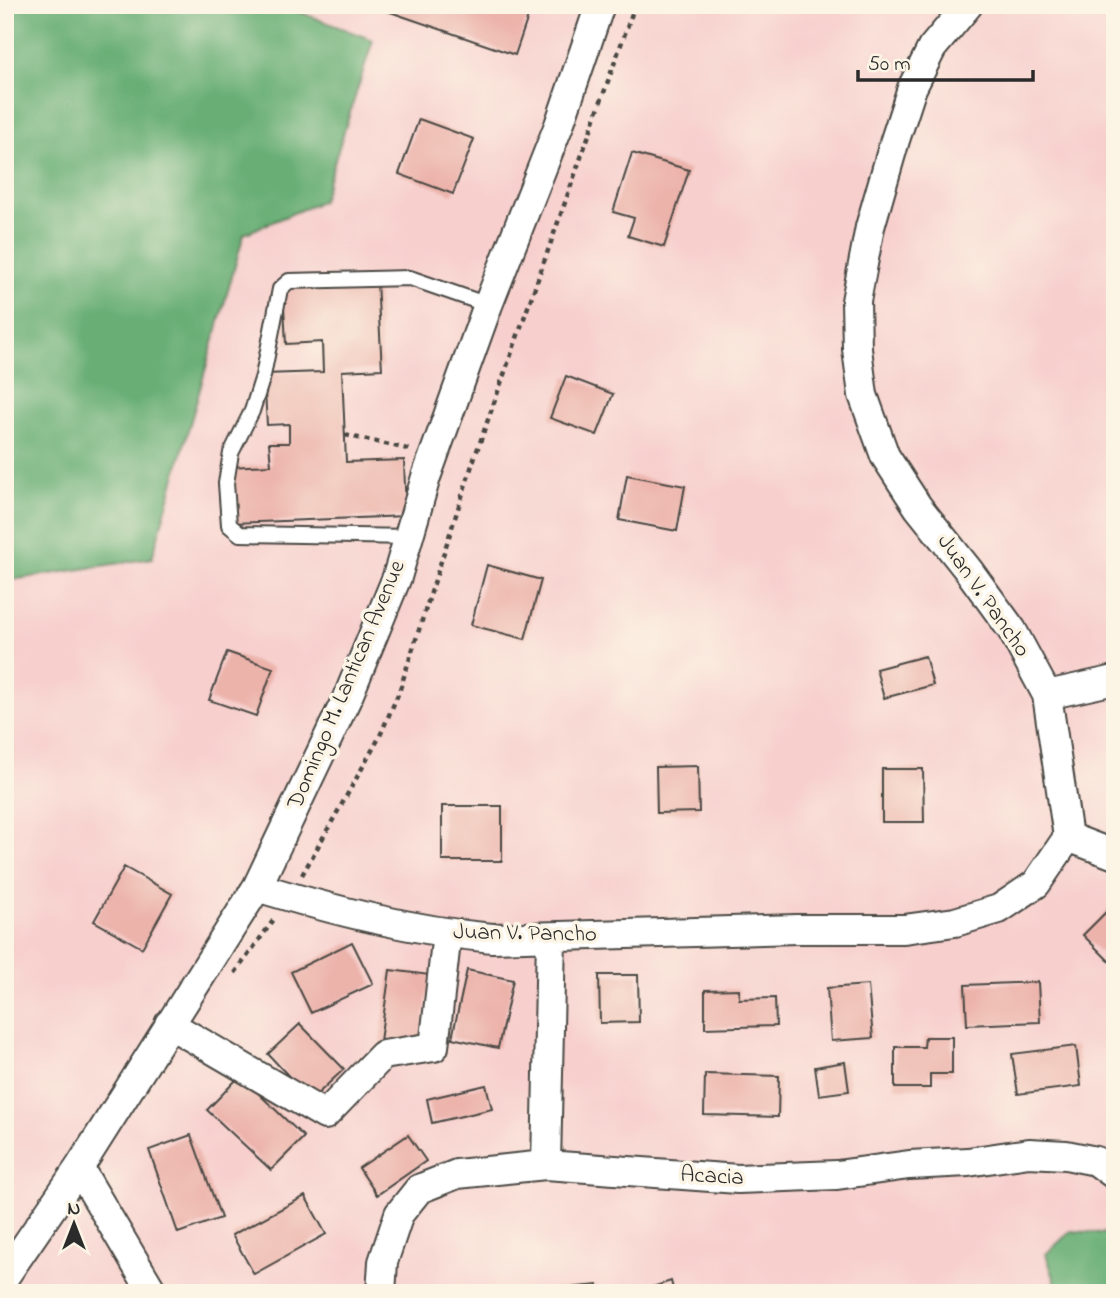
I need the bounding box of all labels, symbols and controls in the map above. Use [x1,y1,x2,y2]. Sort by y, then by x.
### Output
scale bar [858,38,1032,82]
text: 50 m [868,50,911,80]
street label: Juan V. Pancho [928,528,1038,664]
street label: Domingo M. Lantican Avenue [279,555,416,816]
street label: Juan V. Pancho [453,916,597,952]
street label: Acacia [679,1159,745,1195]
north arrow [38,1190,108,1260]
text: N [68,1196,81,1223]

